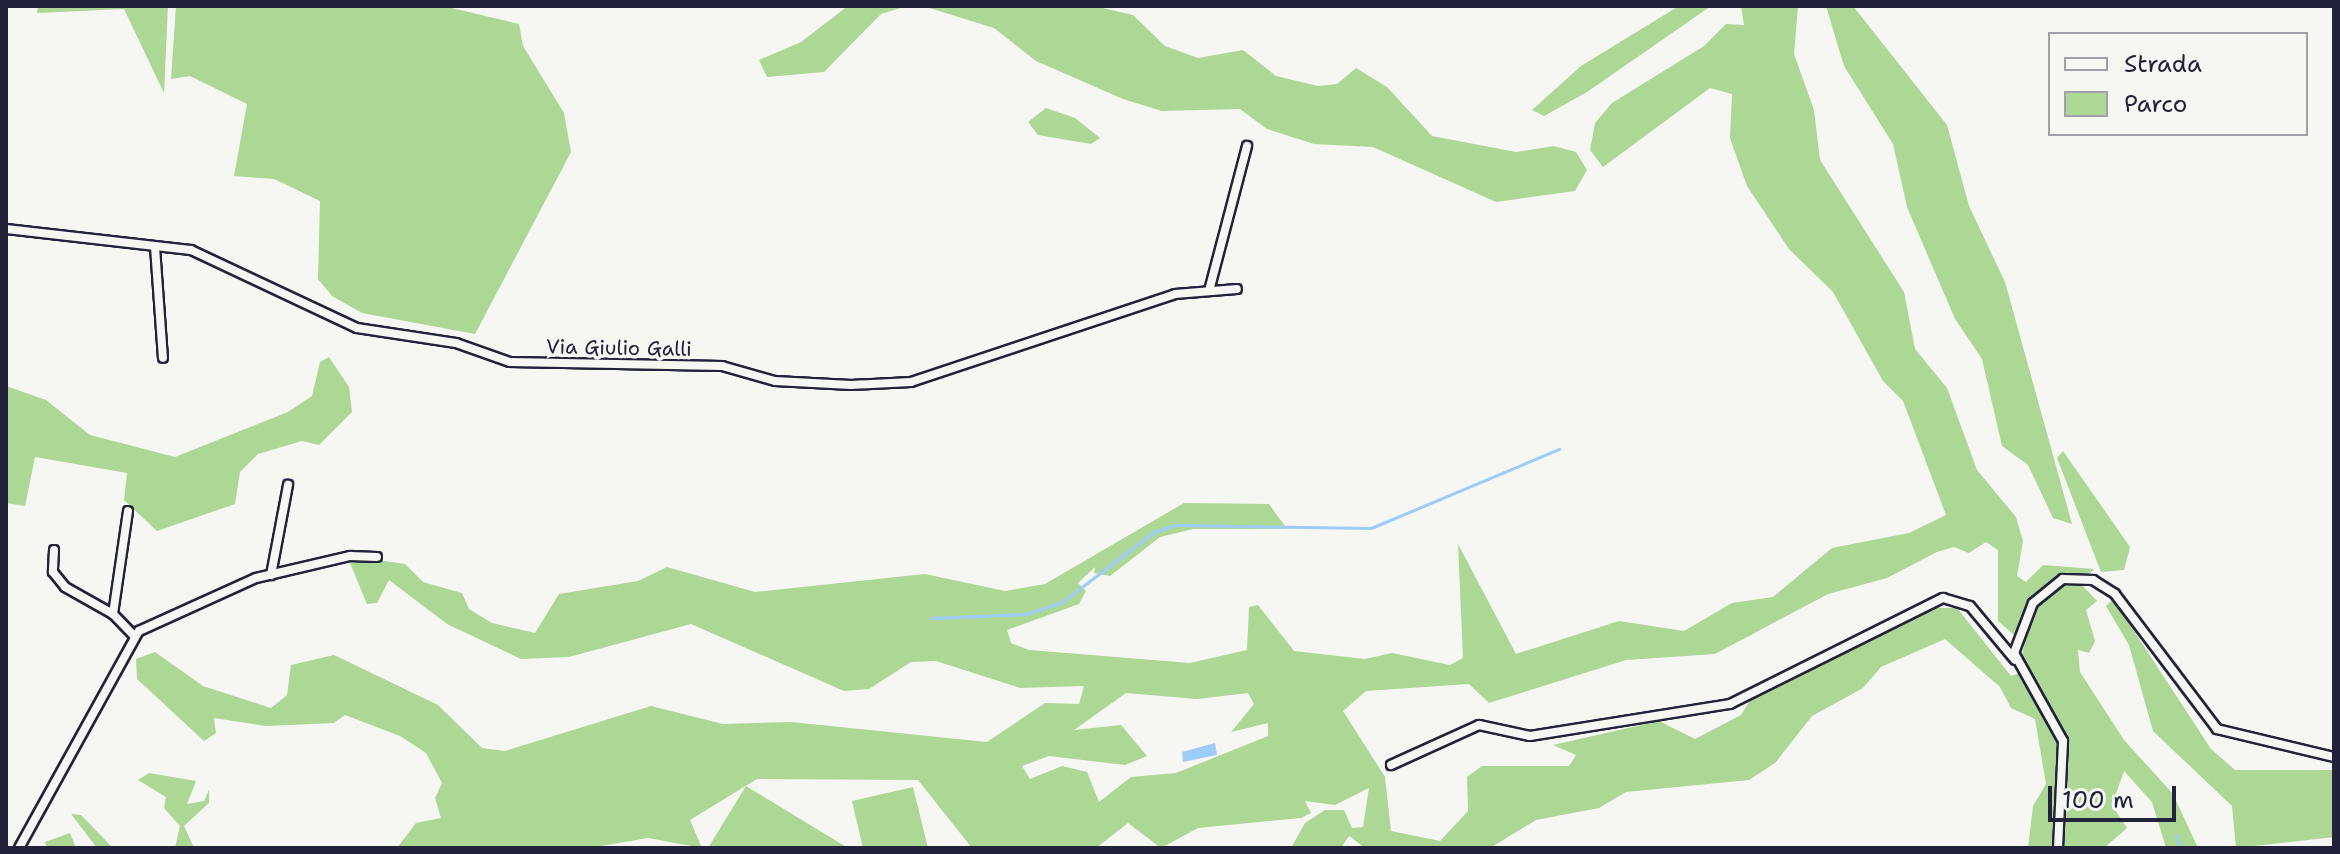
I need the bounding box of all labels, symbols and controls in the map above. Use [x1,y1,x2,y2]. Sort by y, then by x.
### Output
legend [2048,32,2308,136]
text: Strada [2124,48,2202,80]
text: Parco [2124,88,2187,120]
street label: Via Giulio Galli [546,335,692,361]
scale bar [2052,770,2180,820]
text: 100 m [2062,784,2134,816]

